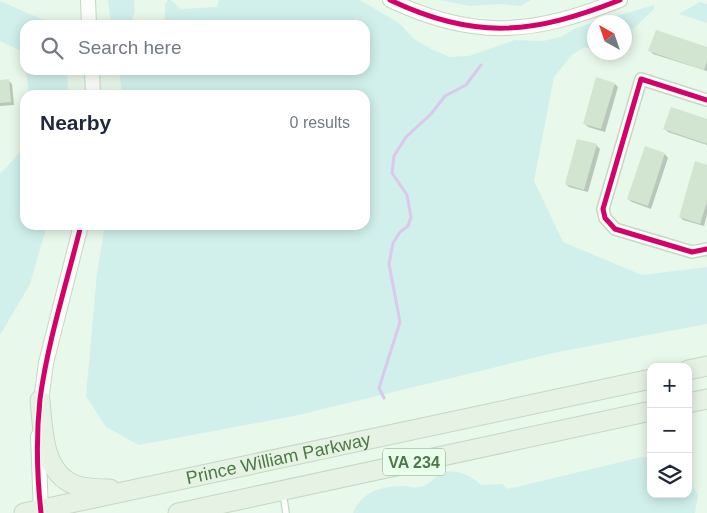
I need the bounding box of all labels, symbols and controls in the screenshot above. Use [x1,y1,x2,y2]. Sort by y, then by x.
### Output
north arrow [587,15,632,60]
search box [20,20,370,75]
icon: search [38,34,66,62]
text: Search here [78,37,182,58]
text: Nearby [40,111,111,134]
text: 0 results [290,114,350,131]
map controls [647,363,692,498]
button: + [647,363,692,408]
button: − [647,408,692,453]
street label: Prince William Parkway [184,429,372,488]
road number: VA 234 [383,448,445,476]
button: layers [647,453,692,498]

